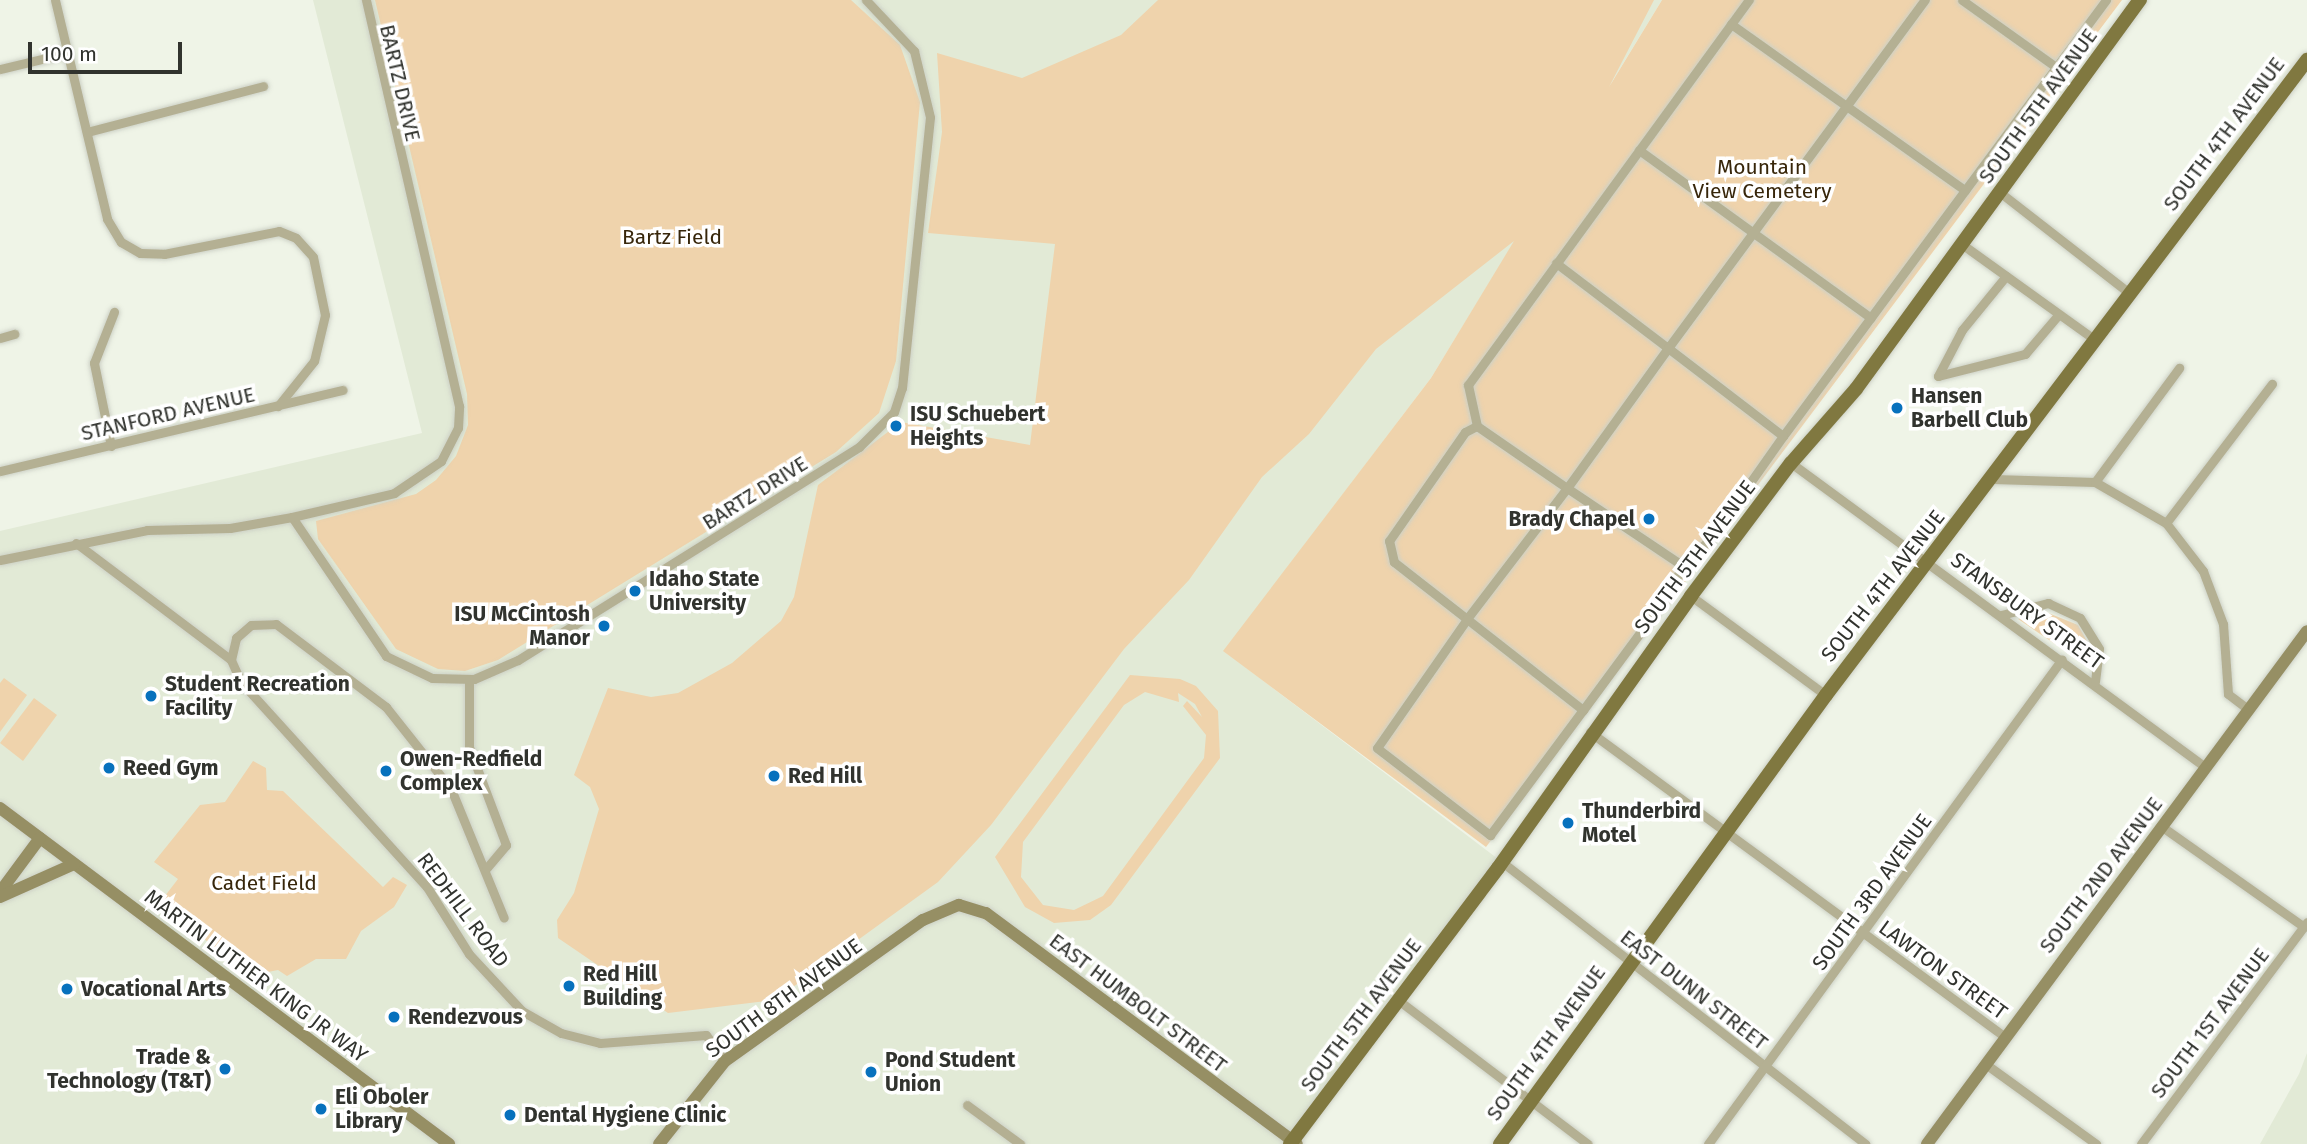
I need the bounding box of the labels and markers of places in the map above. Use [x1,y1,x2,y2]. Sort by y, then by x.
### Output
place label: Hansen Barbell Club [1911,383,2028,433]
marker: Hansen Barbell Club [1889,400,1905,416]
place label: ISU Schuebert Heights [910,401,1045,451]
marker: ISU Schuebert Heights [888,418,904,434]
place label: Brady Chapel [1509,506,1635,532]
marker: Brady Chapel [1641,511,1657,527]
place label: Idaho State University [649,566,759,616]
marker: Idaho State University [627,583,643,599]
place label: ISU McCintosh Manor [454,601,590,651]
marker: ISU McCintosh Manor [596,618,612,634]
place label: Student Recreation Facility [165,671,350,721]
marker: Student Recreation Facility [143,688,159,704]
place label: Owen-Redfield Complex [400,746,542,796]
place label: Reed Gym [123,755,219,781]
marker: Reed Gym [101,760,117,776]
marker: Owen-Redfield Complex [378,763,394,779]
place label: Red Hill [788,763,862,789]
marker: Red Hill [766,768,782,784]
place label: Thunderbird Motel [1582,798,1701,848]
marker: Thunderbird Motel [1560,815,1576,831]
place label: Red Hill Building [583,961,662,1011]
place label: Vocational Arts [81,976,226,1002]
marker: Red Hill Building [561,978,577,994]
marker: Vocational Arts [59,981,75,997]
place label: Rendezvous [408,1004,523,1030]
marker: Rendezvous [386,1009,402,1025]
place label: Trade & Technology (T&T) [47,1044,211,1094]
place label: Pond Student Union [885,1047,1015,1097]
marker: Trade & Technology (T&T) [217,1061,233,1077]
marker: Pond Student Union [863,1064,879,1080]
place label: Eli Oboler Library [335,1084,428,1134]
marker: Eli Oboler Library [313,1101,329,1117]
place label: Dental Hygiene Clinic [524,1102,726,1128]
marker: Dental Hygiene Clinic [502,1107,518,1123]

